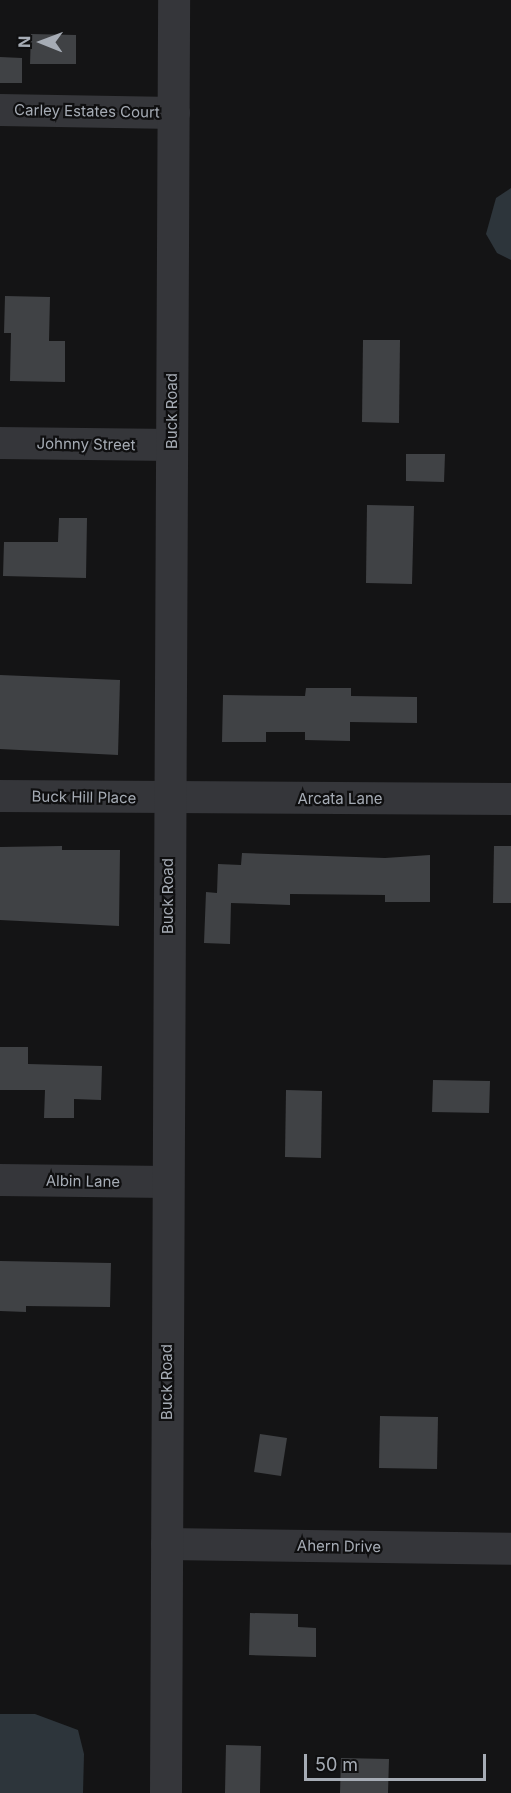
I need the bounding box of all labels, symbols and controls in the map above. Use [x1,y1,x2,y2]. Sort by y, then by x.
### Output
north arrow [12,12,72,72]
text: N [14,35,34,48]
street label: Carley Estates Court [14,101,160,121]
street label: Buck Road [163,373,181,449]
street label: Johnny Street [36,434,136,454]
street label: Buck Hill Place [31,787,137,807]
street label: Arcata Lane [297,790,383,808]
street label: Buck Road [159,858,177,934]
street label: Albin Lane [46,1171,120,1191]
street label: Buck Road [158,1344,176,1420]
street label: Ahern Drive [297,1536,381,1556]
scale bar [307,1742,488,1780]
text: 50 m [315,1754,358,1775]

